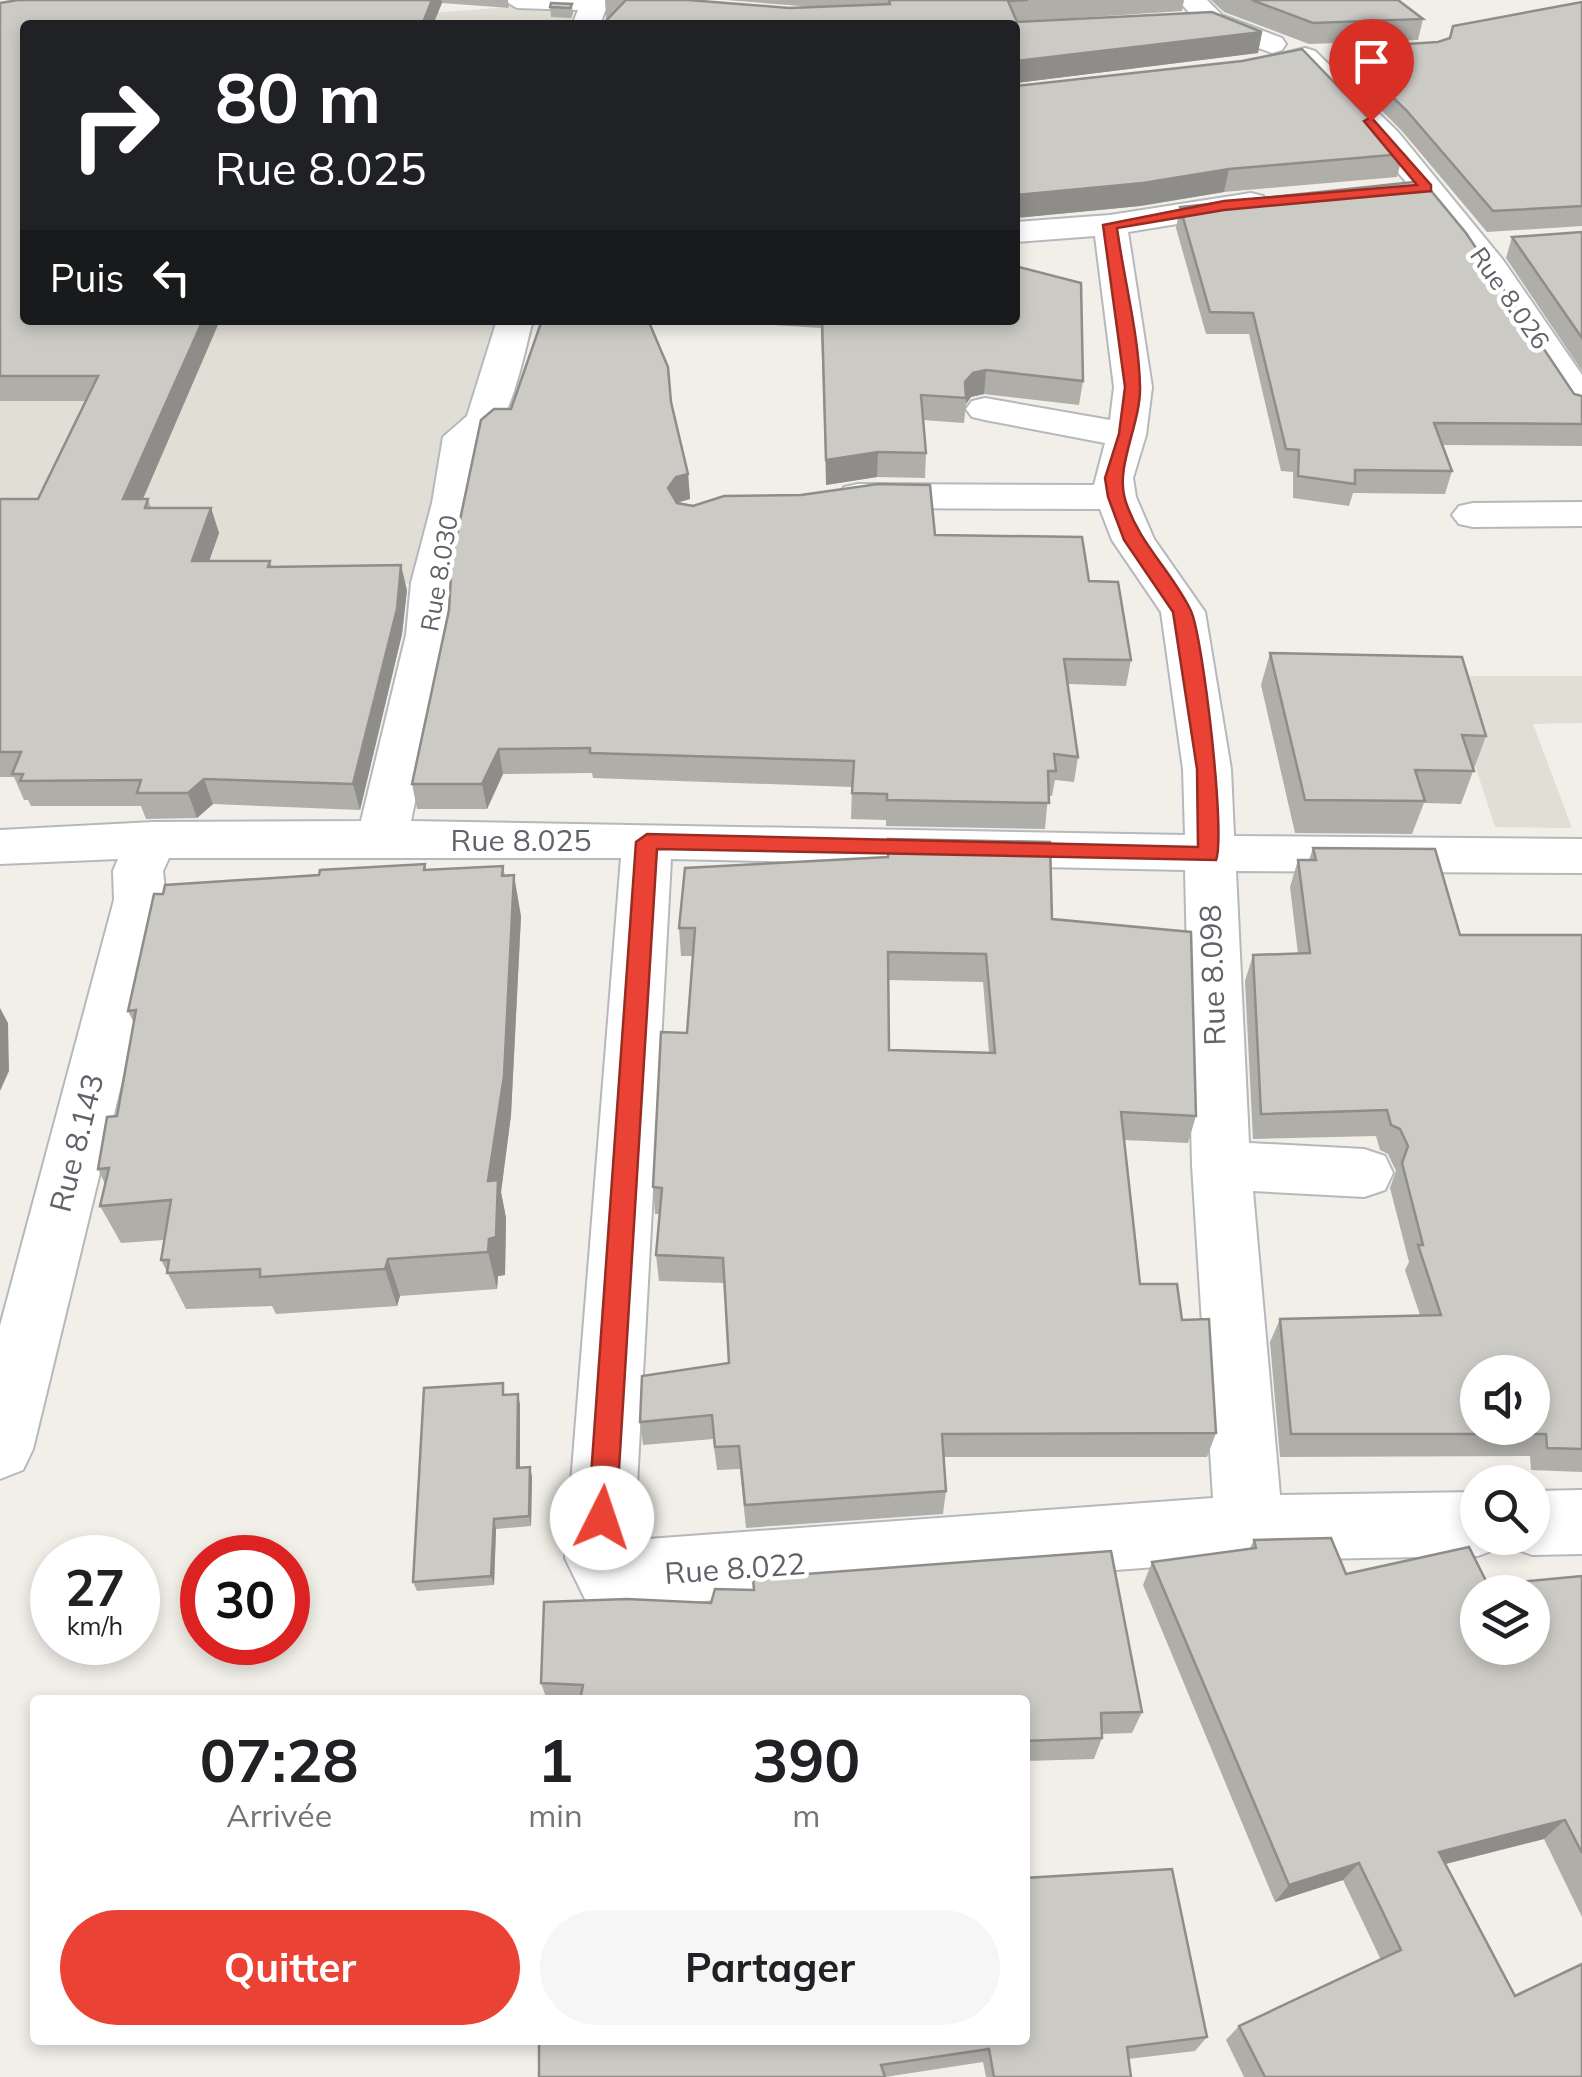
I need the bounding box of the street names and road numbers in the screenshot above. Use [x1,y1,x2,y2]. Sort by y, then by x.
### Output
street label: Rue 8.026 [1464,241,1557,355]
street label: Rue 8.030 [413,512,464,633]
street label: Rue 8.025 [450,821,592,859]
street label: Rue 8.098 [1191,904,1233,1046]
street label: Rue 8.143 [41,1070,112,1216]
street label: Rue 8.022 [663,1544,807,1592]

